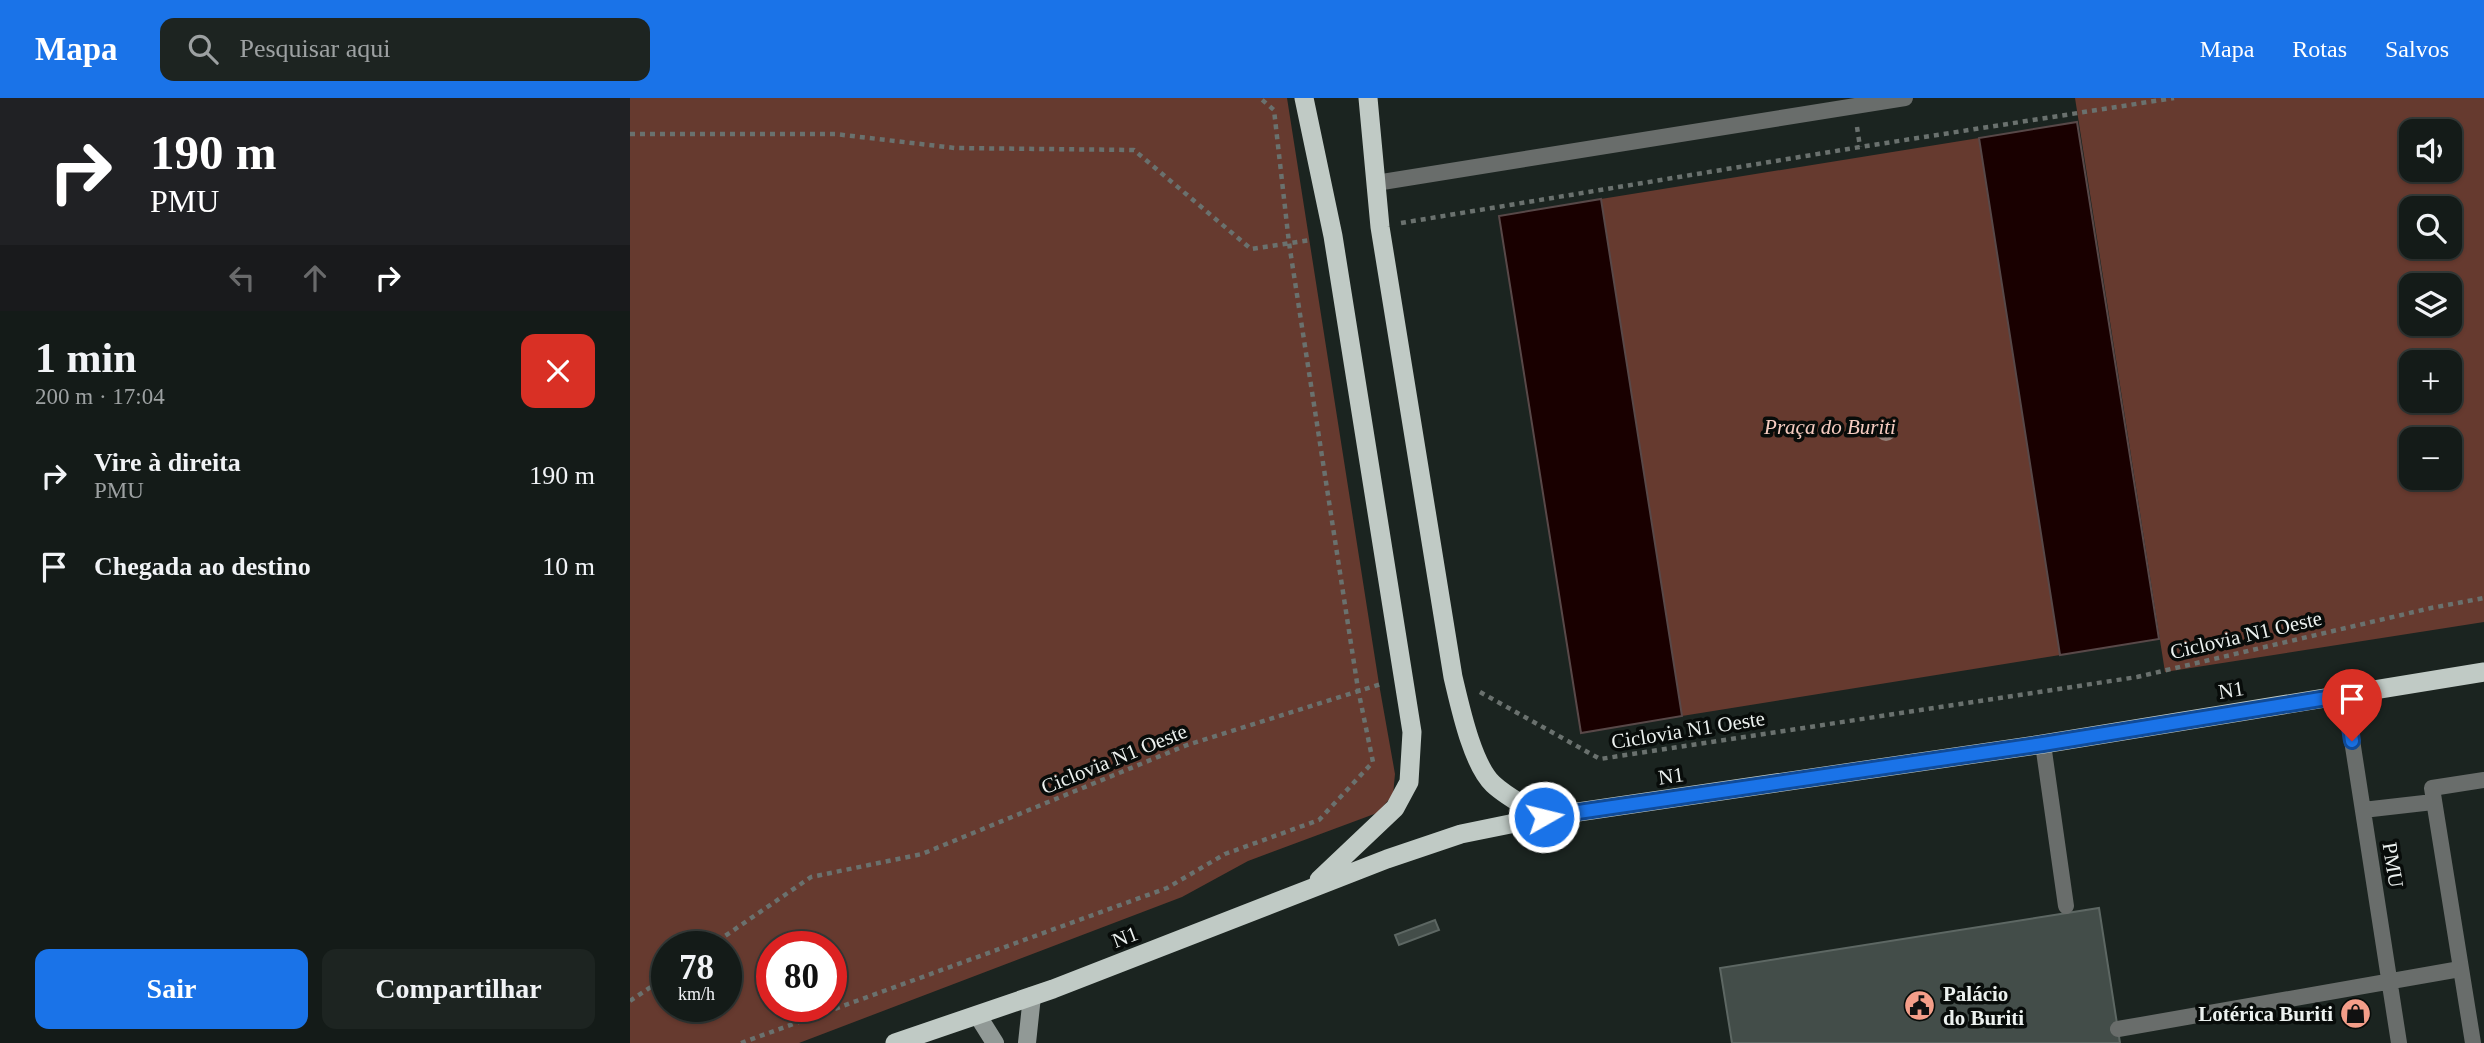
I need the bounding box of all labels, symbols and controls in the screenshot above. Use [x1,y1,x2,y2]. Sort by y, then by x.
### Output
search box [160,18,650,81]
icon: search [184,30,222,68]
text: Mapa [35,31,118,67]
text: Pesquisar aqui [240,34,390,63]
text: Mapa [2200,36,2254,62]
text: Rotas [2292,36,2347,62]
text: Salvos [2385,36,2449,62]
map controls [2399,119,2462,490]
button: sound [2399,119,2462,182]
text: 190 m [150,125,277,180]
icon: right [35,126,126,217]
text: PMU [150,183,219,219]
button: search [2399,196,2462,259]
icon: left [223,259,261,297]
icon: ahead [296,259,334,297]
icon: right [369,259,407,297]
button: layers [2399,273,2462,336]
button: close [521,334,595,408]
text: 1 min [35,335,137,381]
button: + [2399,350,2462,413]
text: 200 m · 17:04 [35,384,165,409]
park label: Praça do Buriti [1763,415,1896,439]
button: − [2399,427,2462,490]
text: Vire à direita [94,448,241,477]
icon: right [35,457,73,495]
text: 190 m [529,461,595,490]
text: PMU [94,478,144,503]
icon: arrive [35,548,73,586]
text: Chegada ao destino [94,552,311,581]
text: 10 m [542,552,595,581]
street label: Ciclovia N1 Oeste [2168,606,2324,664]
pin [2322,669,2382,741]
street label: N1 [2216,676,2246,704]
icon: arrive [2333,680,2371,718]
street label: Ciclovia N1 Oeste [1610,706,1766,754]
street label: Ciclovia N1 Oeste [1038,719,1190,799]
street label: N1 [1657,762,1685,790]
position arrow [1507,780,1581,854]
street label: PMU [2378,841,2408,889]
street label: N1 [1109,921,1141,953]
speed limit sign: 80 [756,931,847,1022]
text: 78 [679,948,714,987]
button: Sair [35,949,308,1029]
button: Compartilhar [322,949,595,1029]
place label: Palácio do Buriti [1943,982,2024,1030]
text: km/h [678,984,715,1004]
public building icon: Palácio do Buriti [1903,989,1937,1023]
shop icon: Lotérica Buriti [2339,997,2373,1031]
place label: Lotérica Buriti [2198,1002,2333,1026]

